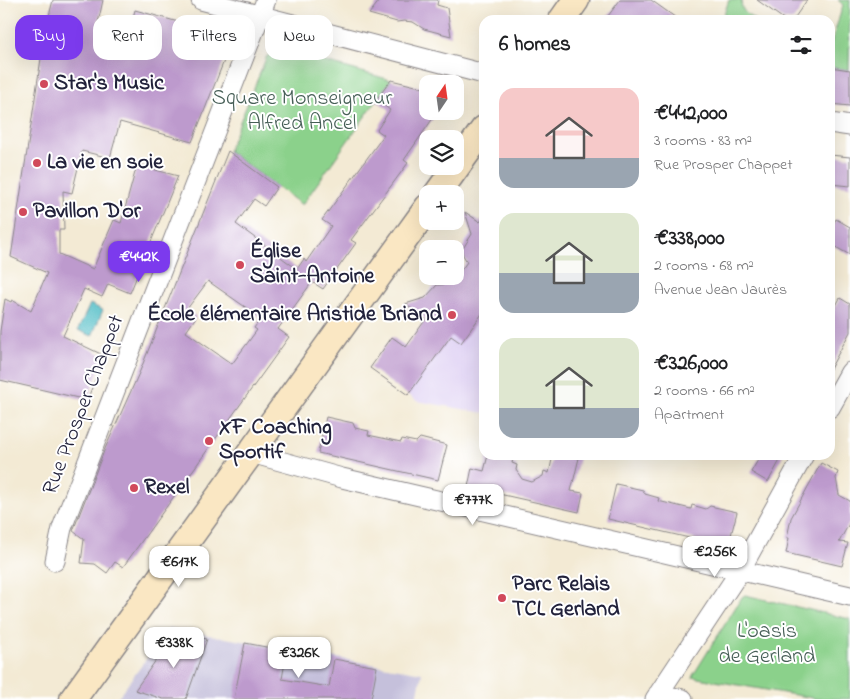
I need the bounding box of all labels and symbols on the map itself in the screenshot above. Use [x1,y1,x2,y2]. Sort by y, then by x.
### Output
place label: Star's Music [54,68,165,100]
north arrow [419,75,464,120]
marker: Star's Music [38,78,50,90]
park label: Square Monseigneur Alfred Ancel [212,83,392,140]
place label: La vie en soie [47,147,164,179]
marker: La vie en soie [31,157,43,169]
place label: Pavillon D'or [33,196,142,228]
marker: Pavillon D'or [17,206,29,218]
place label: Église Saint-Antoine [250,236,375,293]
pin: €442K [104,240,174,283]
marker: Église Saint-Antoine [234,259,246,271]
place label: École élémentaire Aristide Briand [147,299,443,331]
marker: École élémentaire Aristide Briand [446,309,458,321]
street label: Rue Prosper Chappet [35,310,133,500]
place label: XF Coaching Sportif [219,412,332,469]
marker: XF Coaching Sportif [203,435,215,447]
place label: Rexel [144,472,190,504]
marker: Rexel [128,482,140,494]
pin: €777K [438,484,508,526]
pin: €256K [680,536,750,578]
pin: €617K [144,546,214,588]
place label: Parc Relais TCL Gerland [512,569,620,626]
marker: Parc Relais TCL Gerland [496,592,508,604]
park label: L'oasis de Gerland [719,616,815,673]
pin: €338K [139,626,209,669]
pin: €326K [264,636,334,679]

